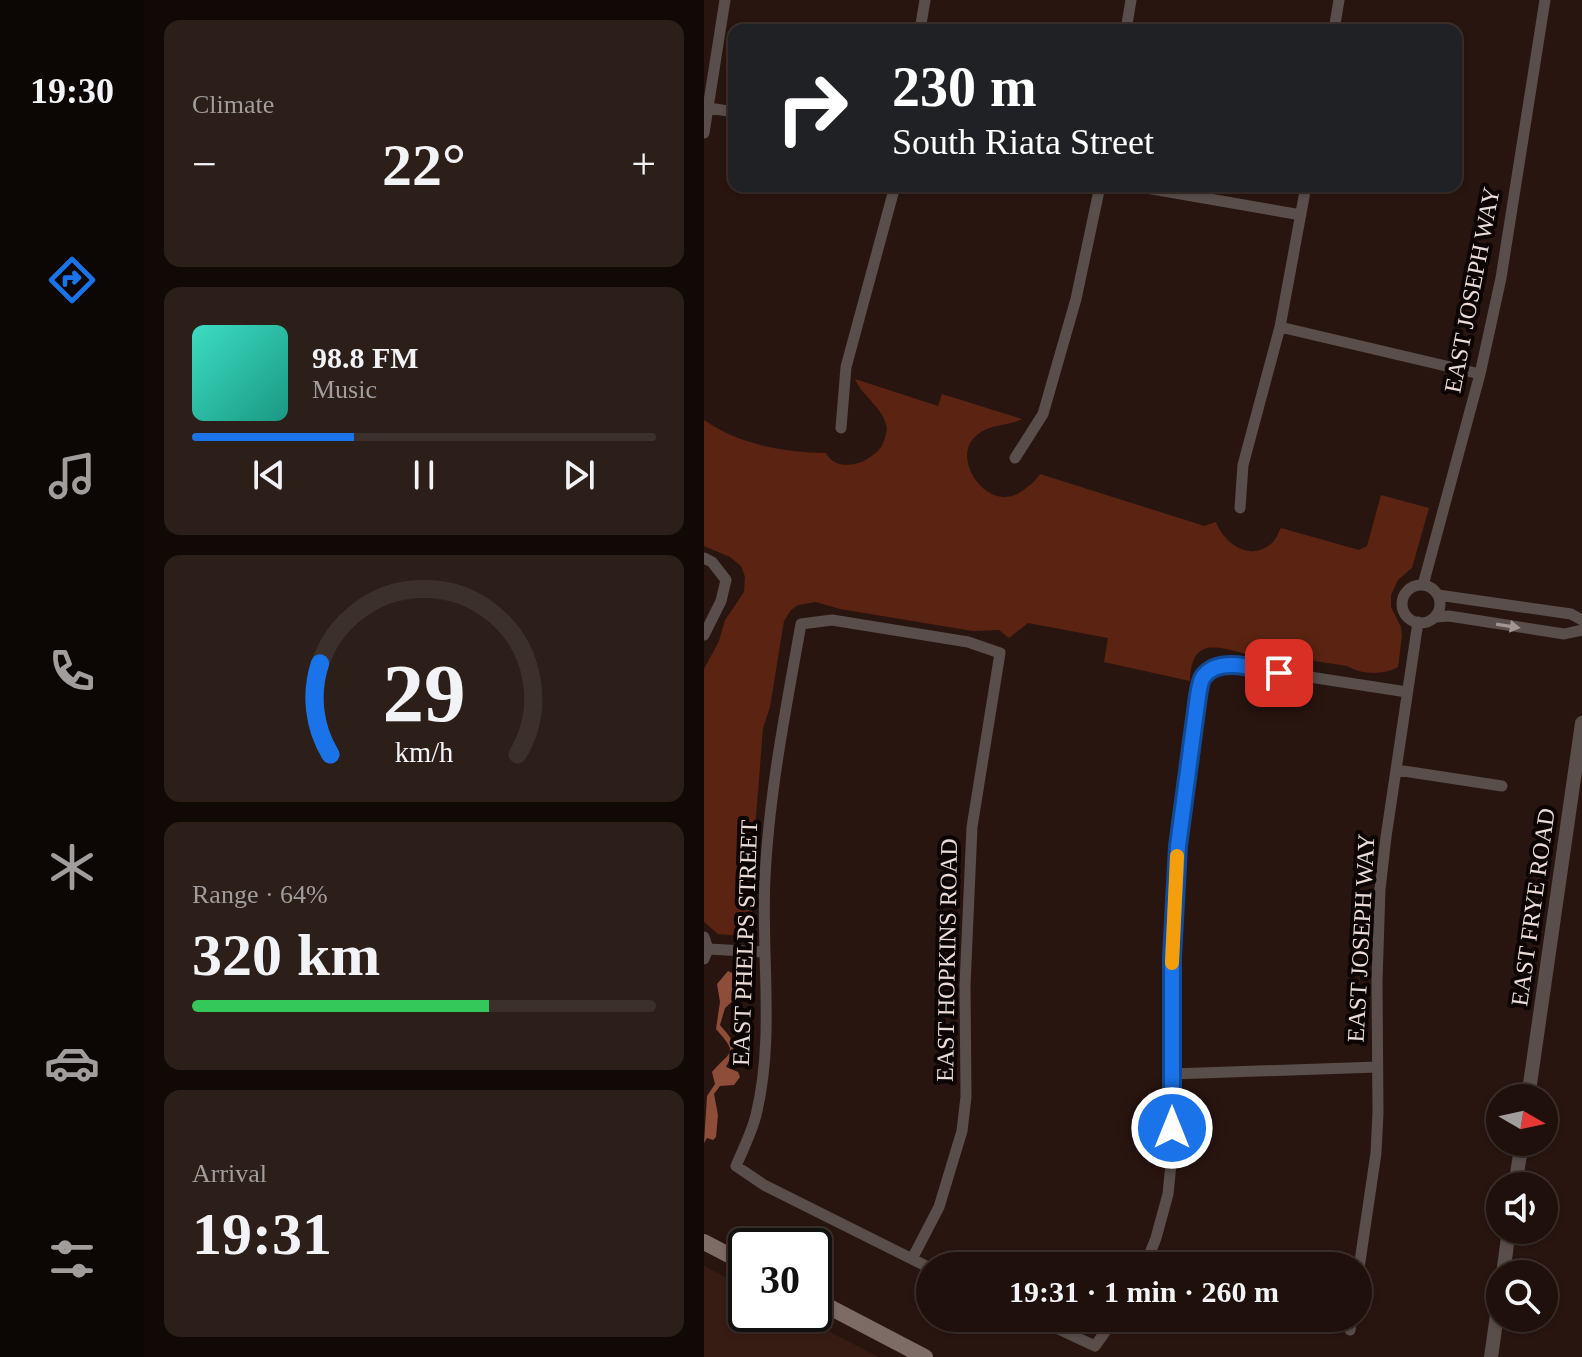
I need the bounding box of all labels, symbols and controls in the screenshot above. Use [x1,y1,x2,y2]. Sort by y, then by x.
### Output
icon: right [760,56,864,160]
text: 230 m [892,56,1037,118]
text: 19:30 [30,71,114,111]
text: Climate [192,90,274,119]
text: South Riata Street [892,122,1154,162]
text: 22° [382,132,466,198]
text: − [192,140,217,189]
text: + [631,140,656,189]
street label: EAST JOSEPH WAY [1439,185,1505,395]
icon: directions [44,252,100,308]
text: 98.8 FM [312,341,419,374]
text: Music [312,375,377,404]
icon: music [44,448,100,504]
icon: previous [247,453,291,497]
icon: pause [402,453,446,497]
icon: next [557,453,601,497]
one-way arrow [1496,620,1521,632]
pin [1245,639,1313,707]
icon: phone [44,643,100,699]
text: 29 [382,646,466,738]
icon: arrive [1257,651,1301,695]
text: km/h [395,737,453,768]
street label: EAST FRYE ROAD [1506,806,1560,1008]
street label: EAST PHELPS STREET [728,819,762,1067]
street label: EAST JOSEPH WAY [1343,833,1379,1043]
street label: EAST HOPKINS ROAD [932,838,962,1082]
icon: climate [44,839,100,895]
text: Range · 64% [192,880,328,909]
text: 320 km [192,922,380,988]
icon: car [44,1035,100,1091]
north arrow [1486,1084,1558,1156]
map controls [1486,1084,1558,1332]
position arrow [1130,1086,1214,1170]
text: Arrival [192,1159,267,1188]
button: sound [1486,1172,1558,1244]
text: 19:31 [192,1201,332,1267]
speed limit sign: 30 [728,1228,832,1332]
icon: filters [44,1231,100,1287]
button: search [1486,1260,1558,1332]
text: 19:31 · 1 min · 260 m [1009,1275,1279,1308]

